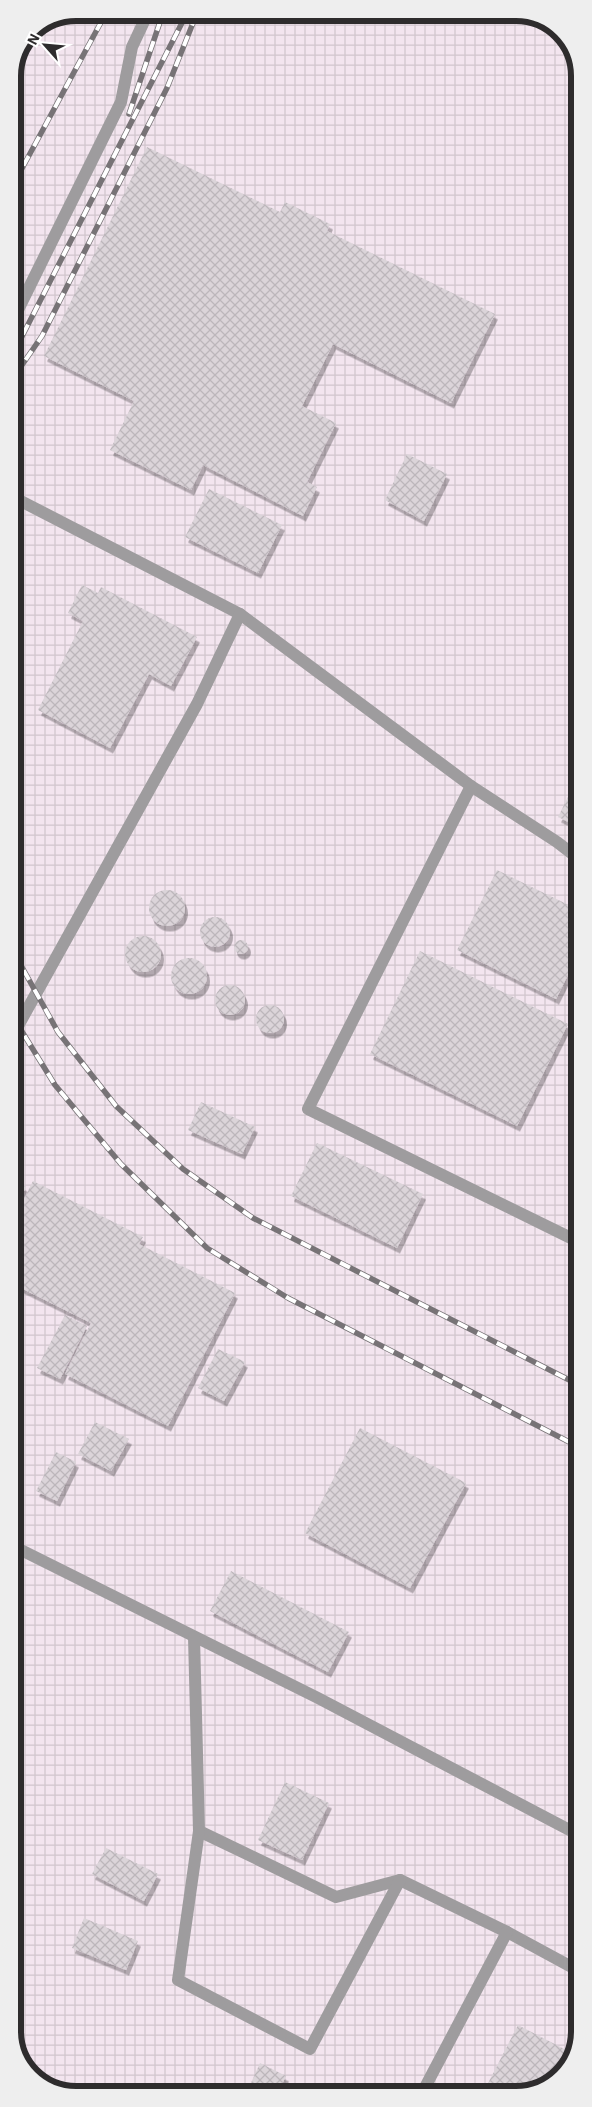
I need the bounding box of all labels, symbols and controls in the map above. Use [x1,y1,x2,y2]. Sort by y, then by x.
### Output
north arrow [20,20,70,70]
text: N [23,30,44,48]

